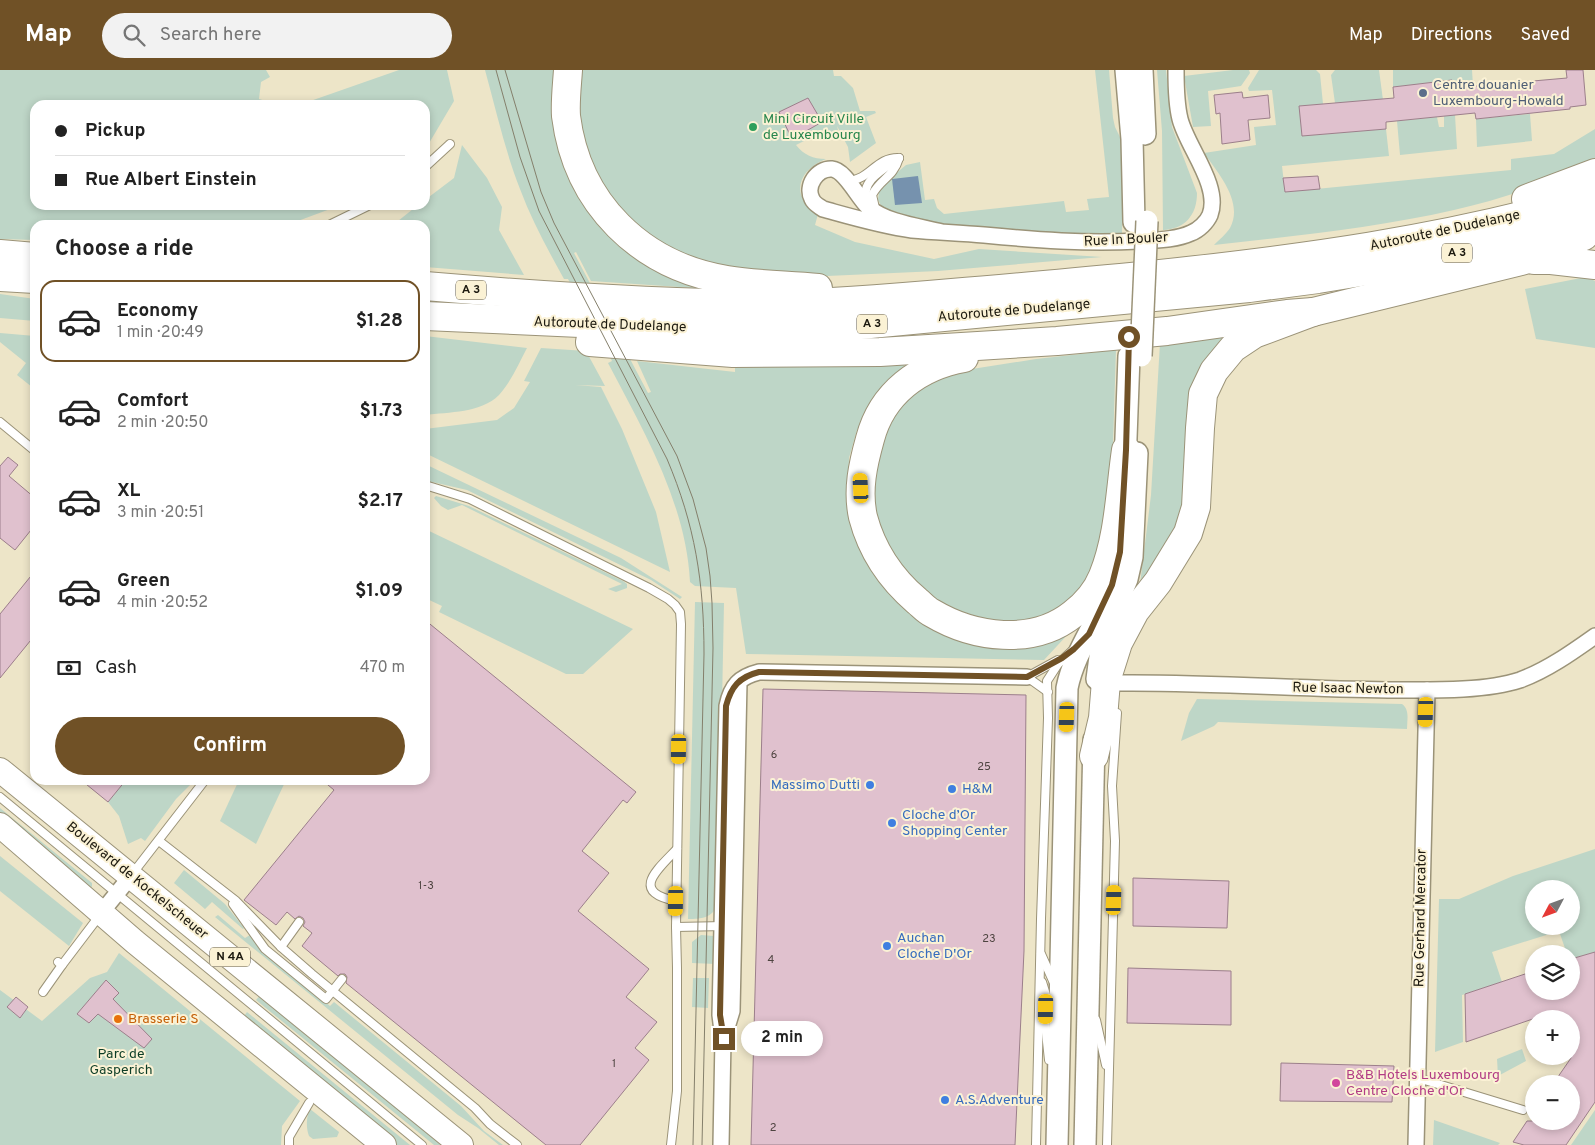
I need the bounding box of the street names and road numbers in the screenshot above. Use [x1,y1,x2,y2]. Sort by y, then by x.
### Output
street label: Autoroute de Dudelange [1368,207,1522,255]
street label: Rue In Bouler [1083,229,1169,251]
road number: A 3 [1442,244,1472,262]
road number: A 3 [456,280,486,300]
street label: Autoroute de Dudelange [937,296,1091,326]
street label: Autoroute de Dudelange [533,314,687,336]
road number: A 3 [857,314,887,334]
street label: Rue Isaac Newton [1292,680,1404,698]
street label: Boulevard de Kockelscheuer [63,819,212,944]
street label: Rue Gerhard Mercator [1411,848,1431,987]
road number: N 4A [210,948,250,966]

